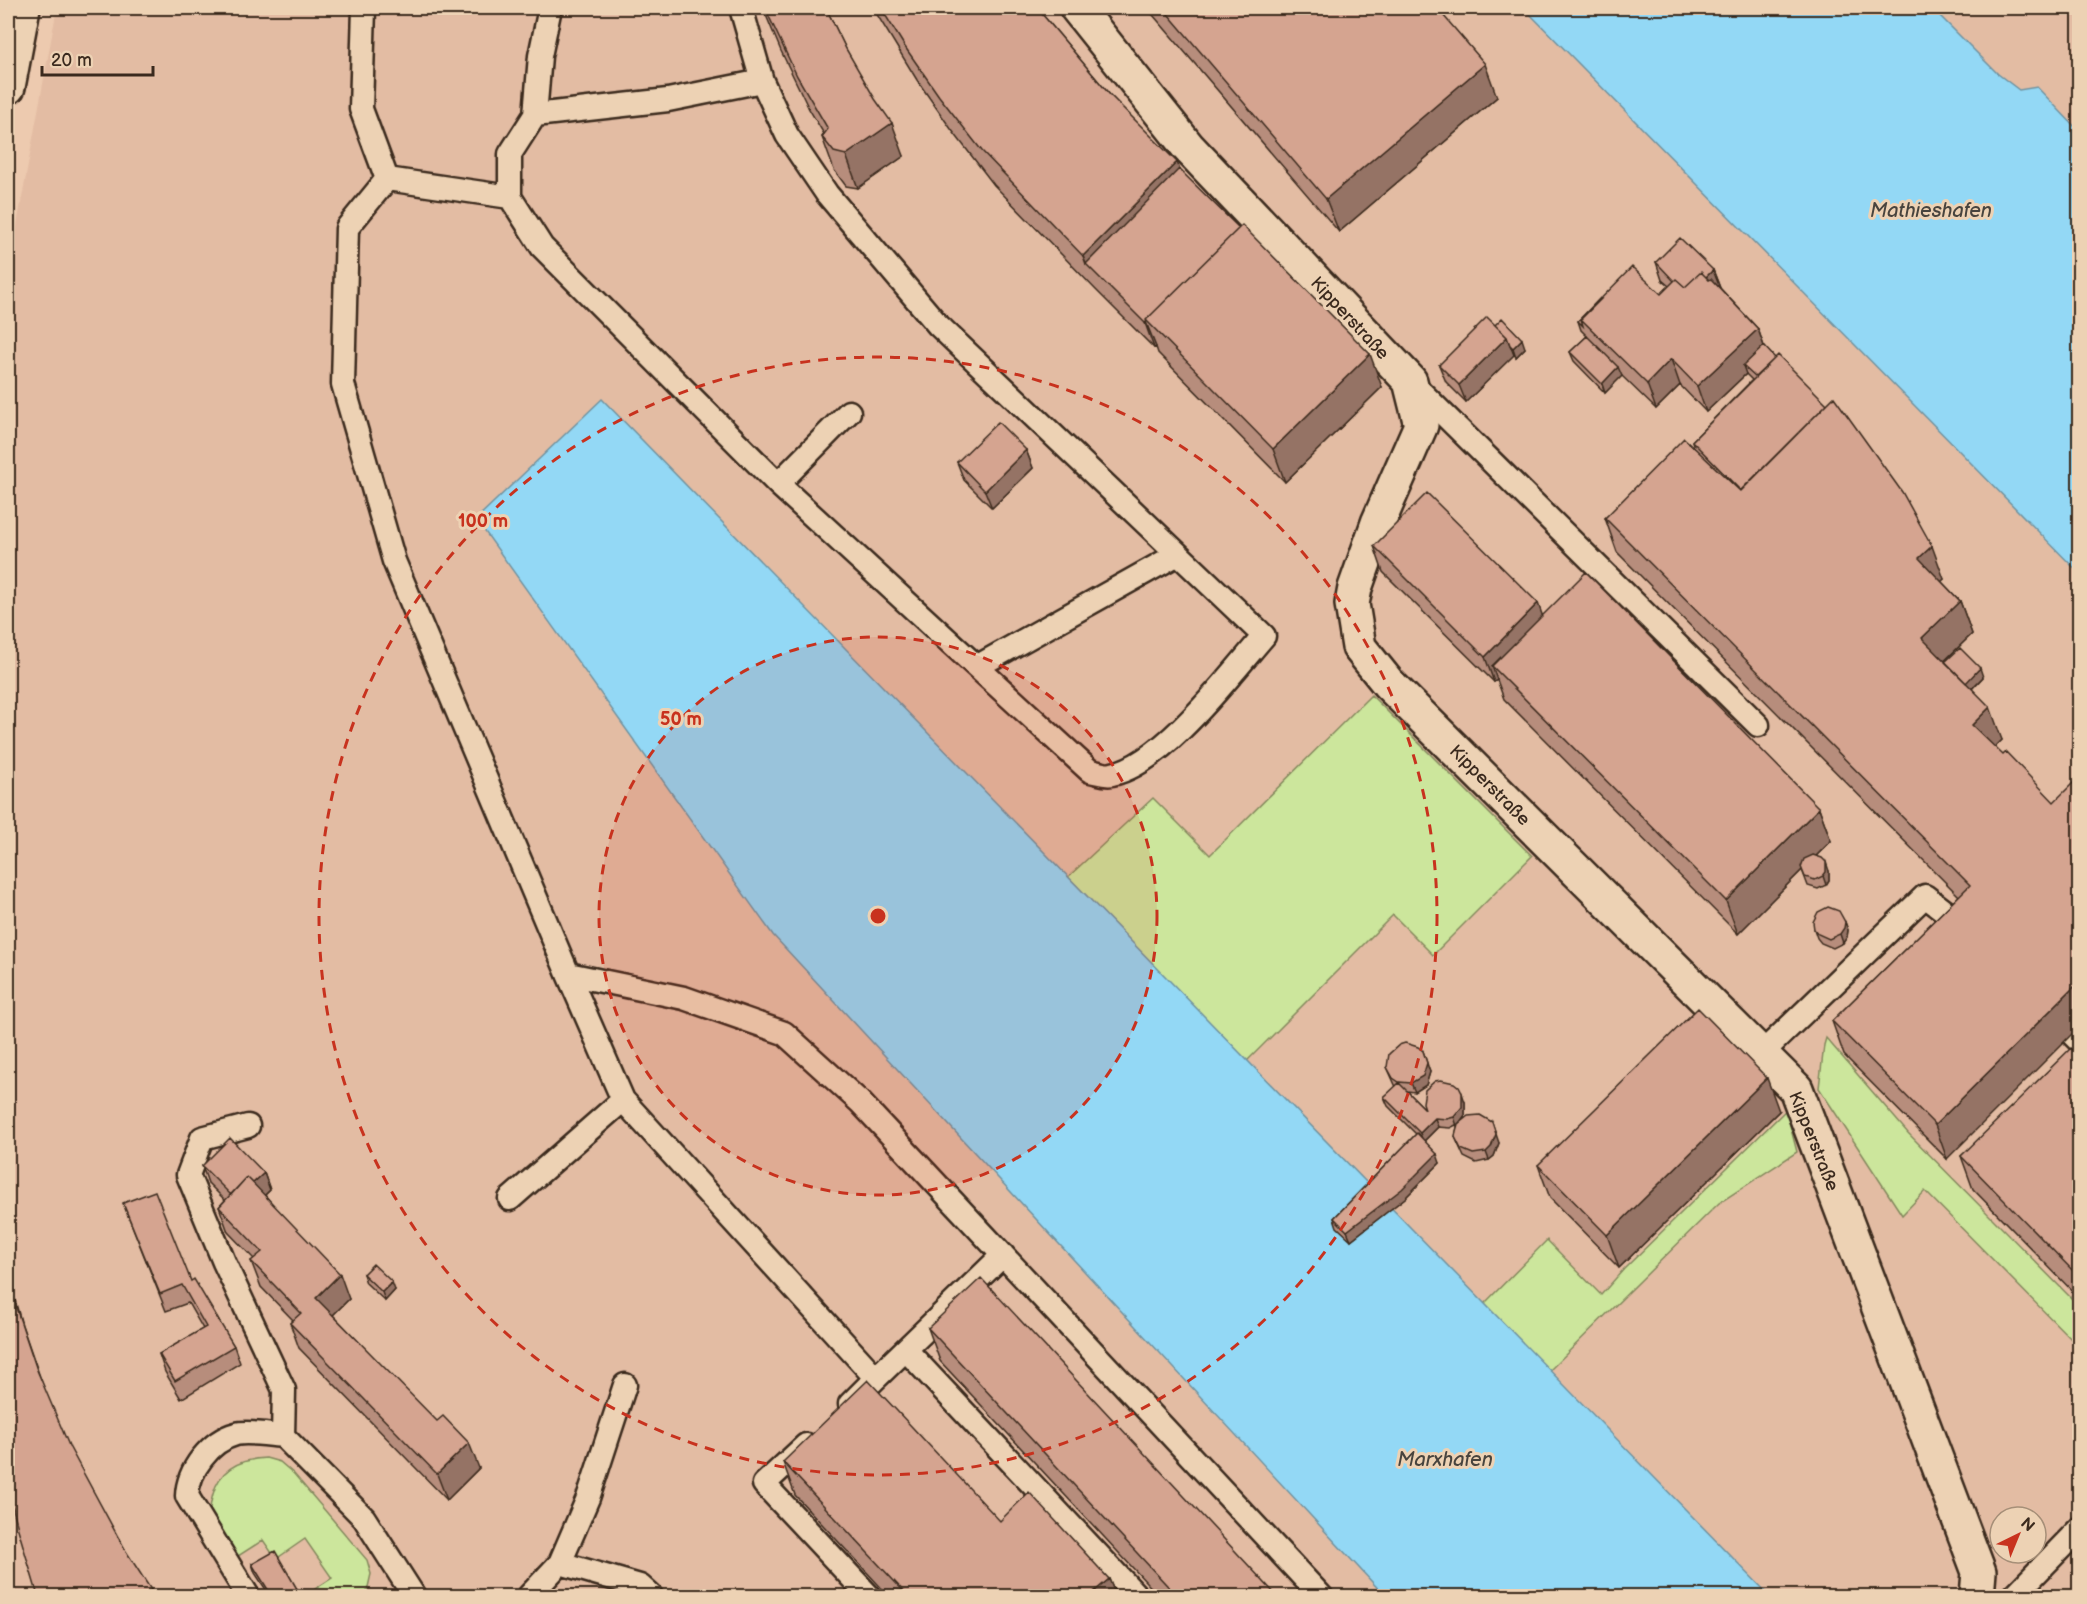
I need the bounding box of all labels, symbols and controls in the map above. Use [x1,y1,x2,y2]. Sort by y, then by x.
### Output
scale bar [42,39,153,77]
text: 20 m [51,50,92,71]
water label: Mathieshafen [1870,199,1992,223]
street label: Kipperstraße [1306,273,1393,364]
text: 100 m [458,511,508,532]
text: 50 m [660,709,702,730]
street label: Kipperstraße [1445,741,1535,830]
centre of rings [868,906,888,926]
street label: Kipperstraße [1784,1088,1843,1194]
water label: Marxhafen [1397,1448,1493,1472]
north arrow [1988,1505,2048,1565]
text: N [2016,1514,2038,1536]

